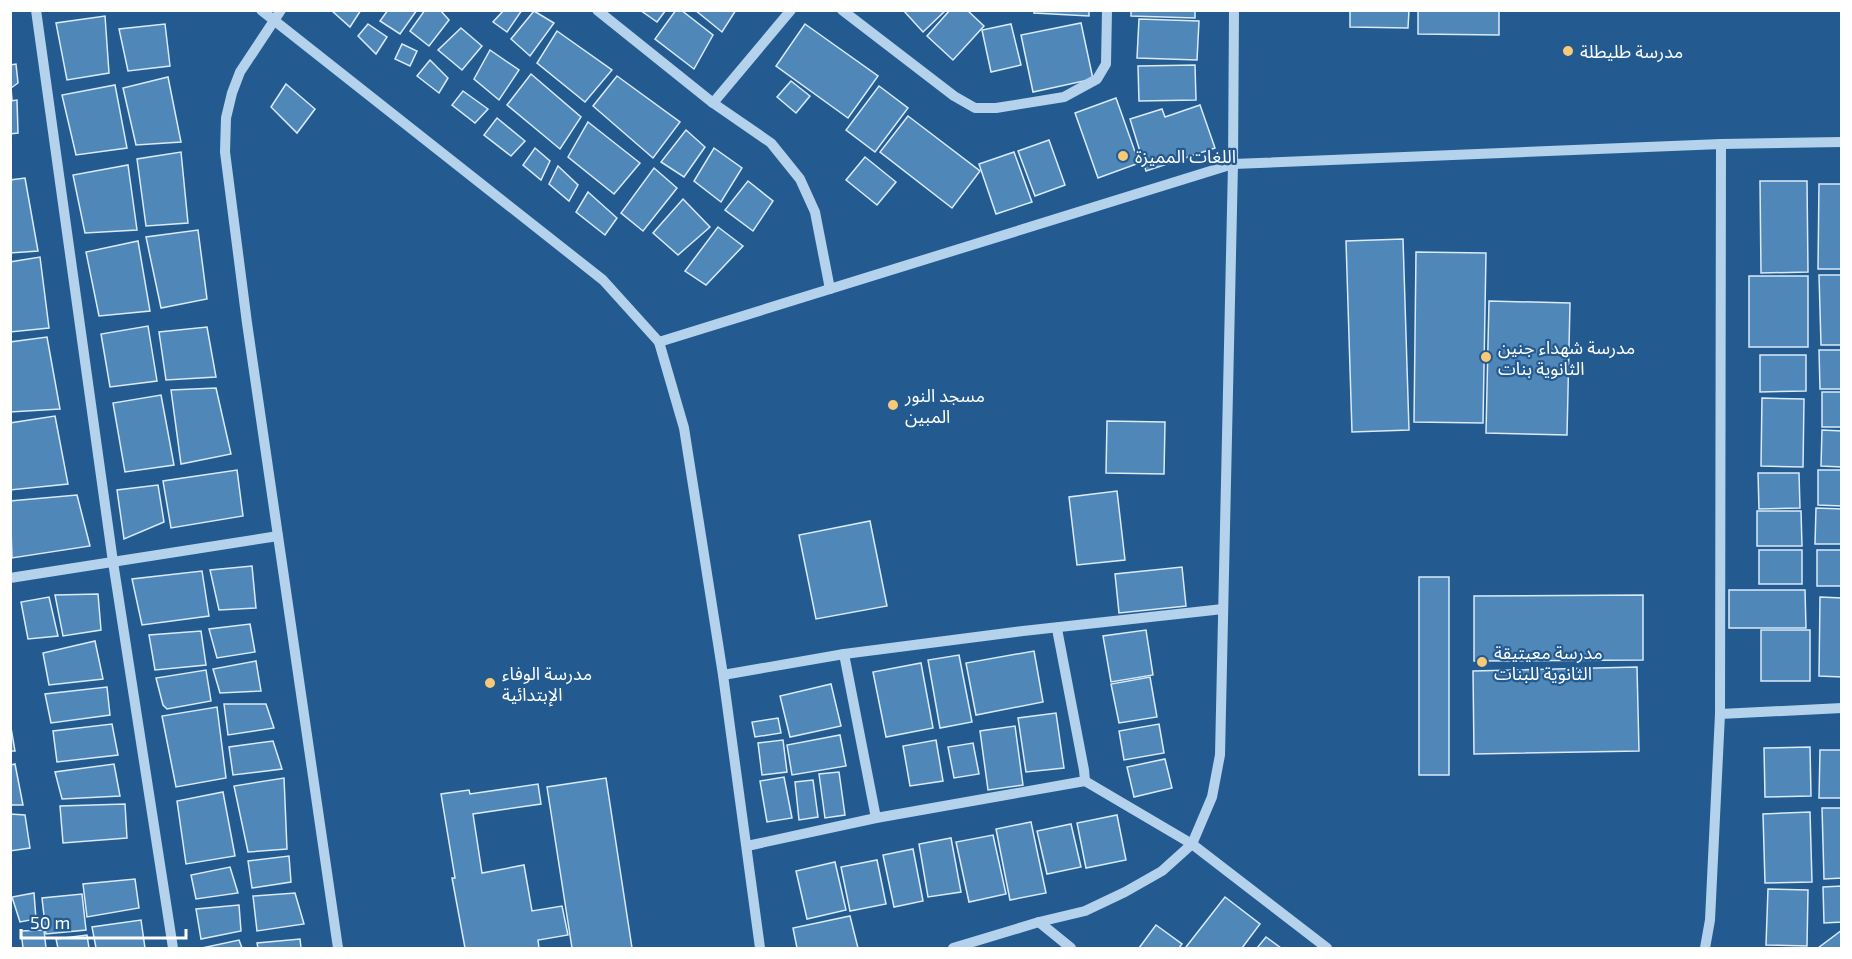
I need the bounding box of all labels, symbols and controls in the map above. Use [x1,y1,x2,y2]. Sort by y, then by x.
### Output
place label: مدرسة طليطلة [1580,40,1683,63]
marker: مدرسة طليطلة [1561,44,1575,58]
place label: اللغات المميزة [1135,145,1236,168]
marker: اللغات المميزة [1116,149,1130,163]
place label: مدرسة شهداء جنين الثانوية بنات [1498,336,1635,380]
marker: مدرسة شهداء جنين الثانوية بنات [1479,350,1493,364]
place label: مسجد النور المبين [904,384,985,428]
marker: مسجد النور المبين [886,398,900,412]
place label: مدرسة معيتيقة الثانوية للبنات [1494,641,1603,685]
marker: مدرسة معيتيقة الثانوية للبنات [1475,655,1489,669]
place label: مدرسة الوفاء الإبتدائية [502,662,592,707]
marker: مدرسة الوفاء الإبتدائية [483,676,497,690]
scale bar [21,902,186,940]
text: 50 m [30,911,70,933]

